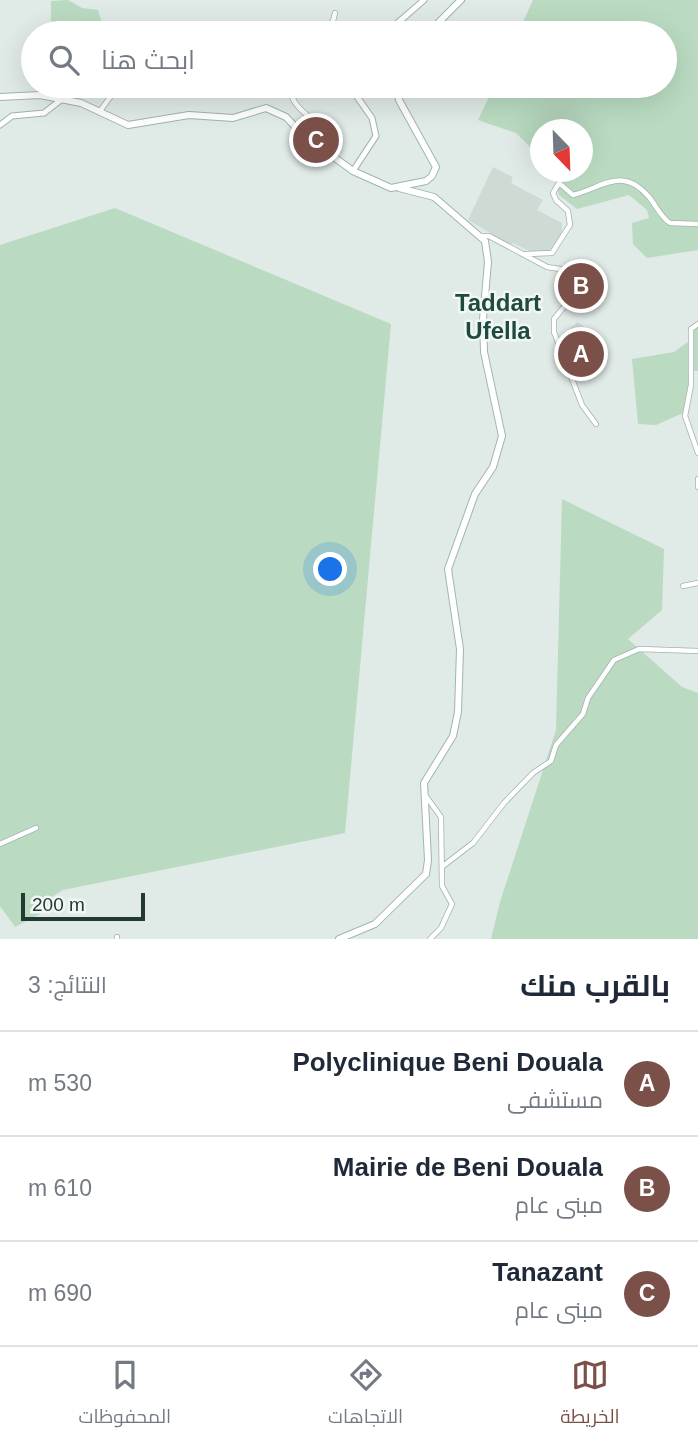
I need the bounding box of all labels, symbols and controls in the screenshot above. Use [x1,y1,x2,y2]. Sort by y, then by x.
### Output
search box [21,21,677,98]
icon: search [45,41,83,79]
text: ابحث هنا [101,45,195,75]
pin: C [293,114,339,166]
north arrow [530,119,593,182]
pin: B [558,260,604,312]
district label: Taddart Ufella [455,289,541,344]
pin: A [558,328,604,380]
your location [313,552,347,586]
scale bar [21,890,145,922]
text: 200 m [32,894,85,915]
text: بالقرب منك [520,969,670,1002]
text: النتائج: 3 [28,972,107,998]
text: Polyclinique Beni Douala [292,1047,603,1077]
text: 530 m [28,1070,92,1096]
text: A [639,1070,655,1096]
text: مستشفى [507,1087,603,1113]
text: Mairie de Beni Douala [333,1152,603,1182]
text: 610 m [28,1175,92,1201]
text: B [639,1175,655,1201]
text: مبنى عام [515,1192,603,1218]
text: Tanazant [492,1257,603,1287]
text: 690 m [28,1280,92,1306]
text: C [639,1280,655,1306]
text: مبنى عام [515,1297,603,1323]
tab: المحفوظات [79,1356,171,1434]
tab: الاتجاهات [328,1356,403,1434]
tab: الخريطة [560,1356,620,1434]

